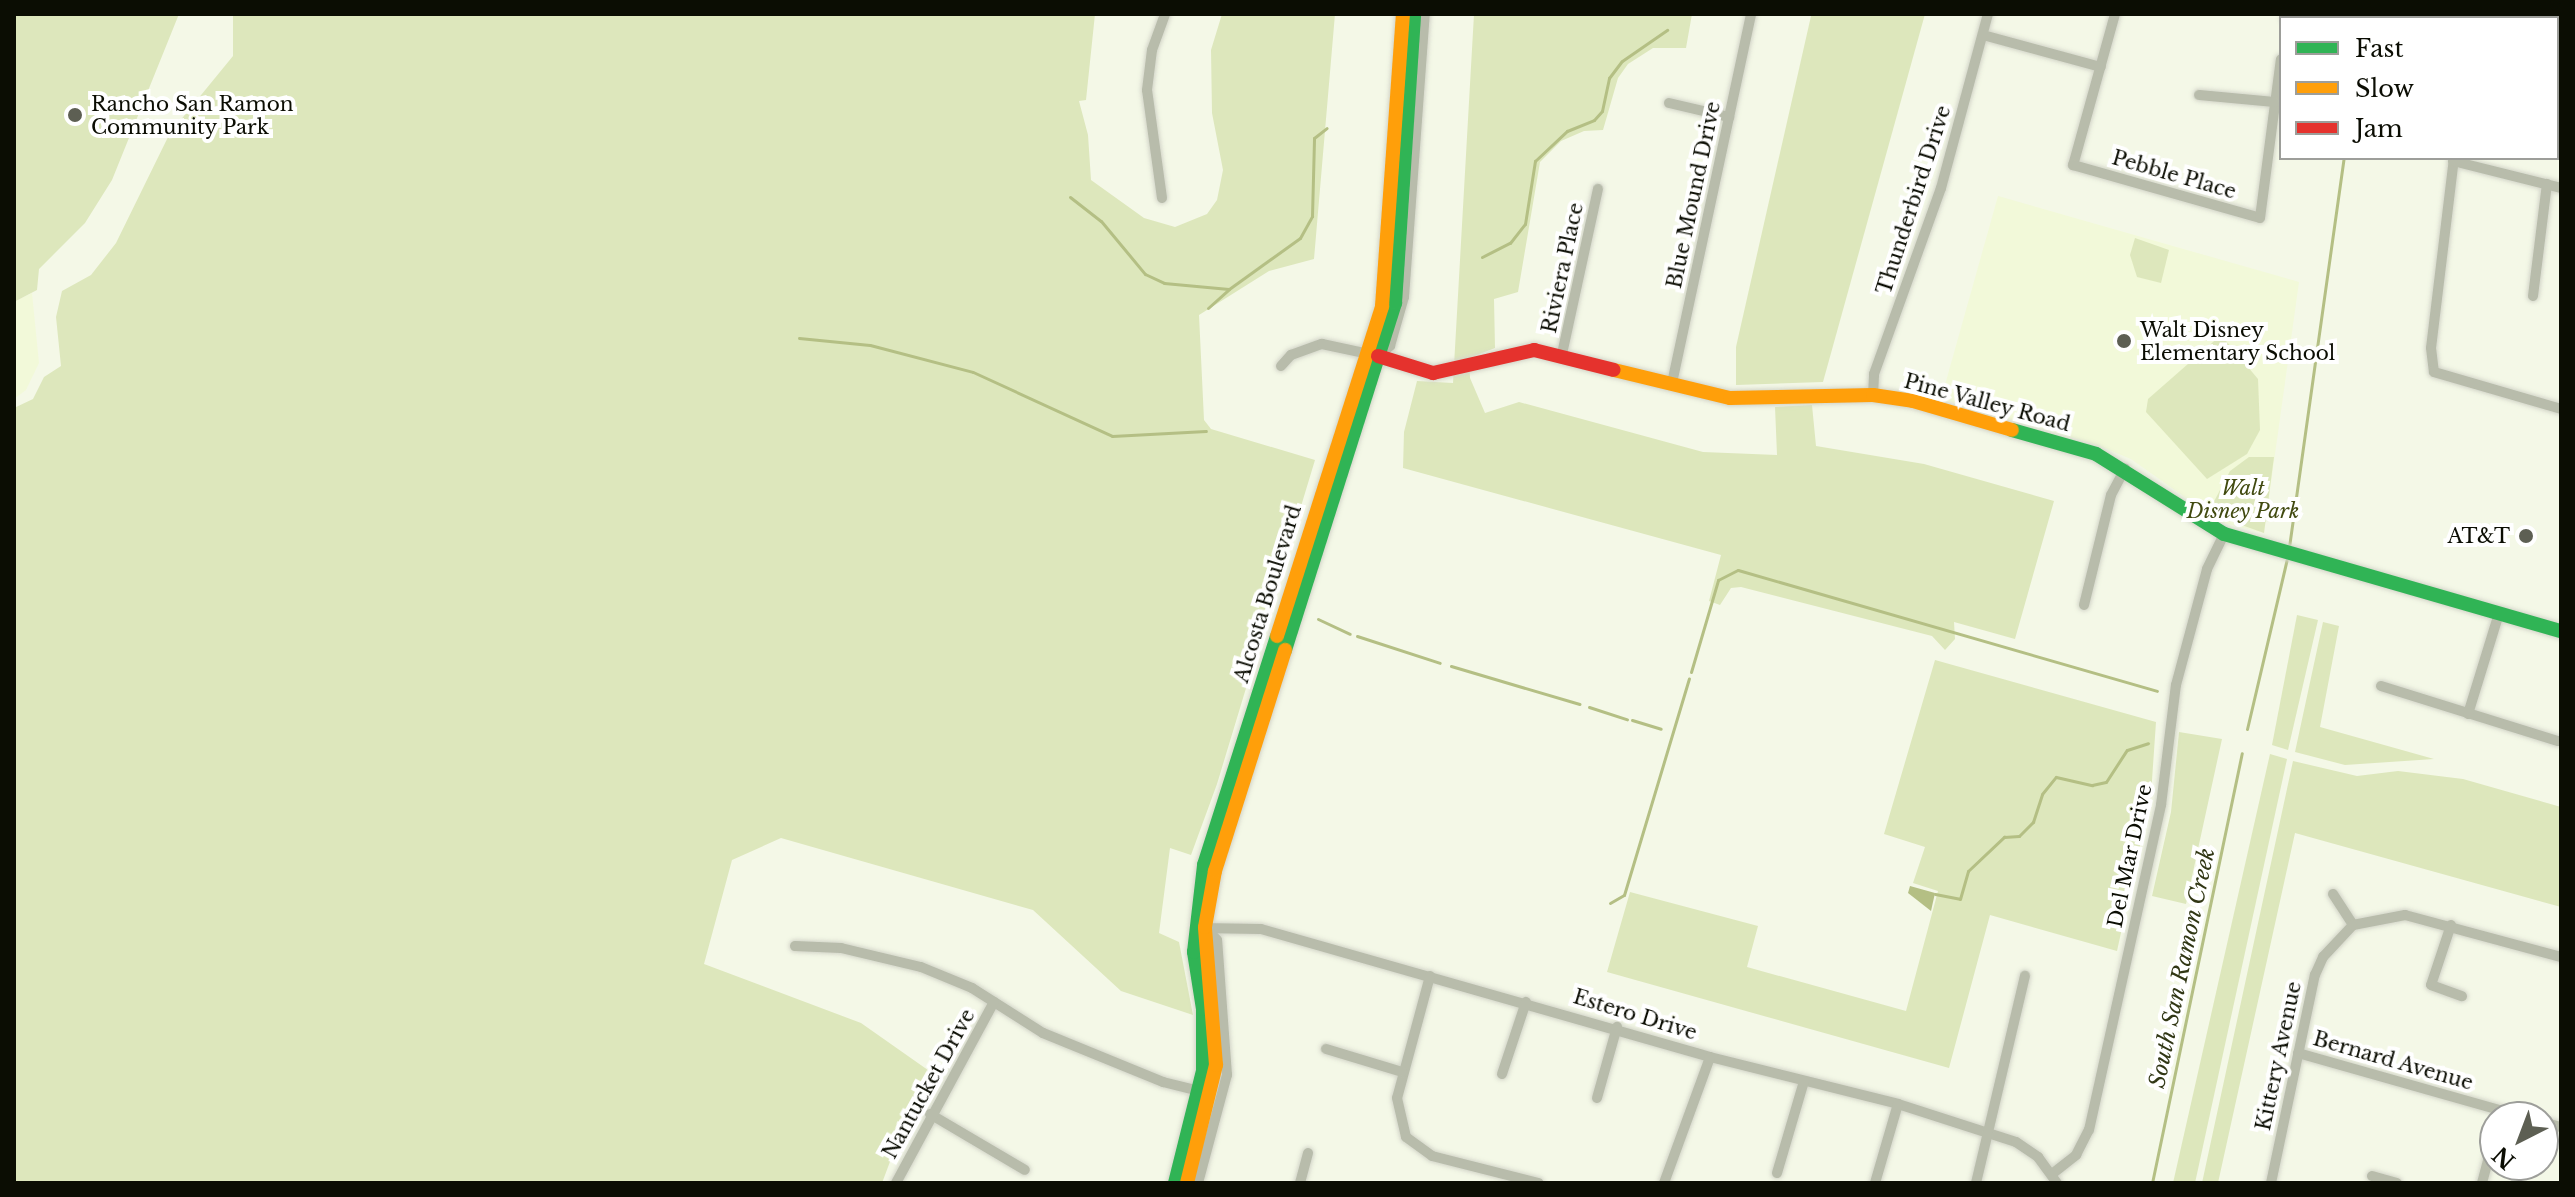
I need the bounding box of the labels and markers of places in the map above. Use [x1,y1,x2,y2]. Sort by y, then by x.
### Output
place label: Rancho San Ramon Community Park [91,92,294,139]
marker: Rancho San Ramon Community Park [66,106,84,124]
place label: Walt Disney Elementary School [2140,318,2336,365]
marker: Walt Disney Elementary School [2115,332,2133,350]
place label: AT&T [2447,524,2510,548]
marker: AT&T [2517,527,2535,545]

